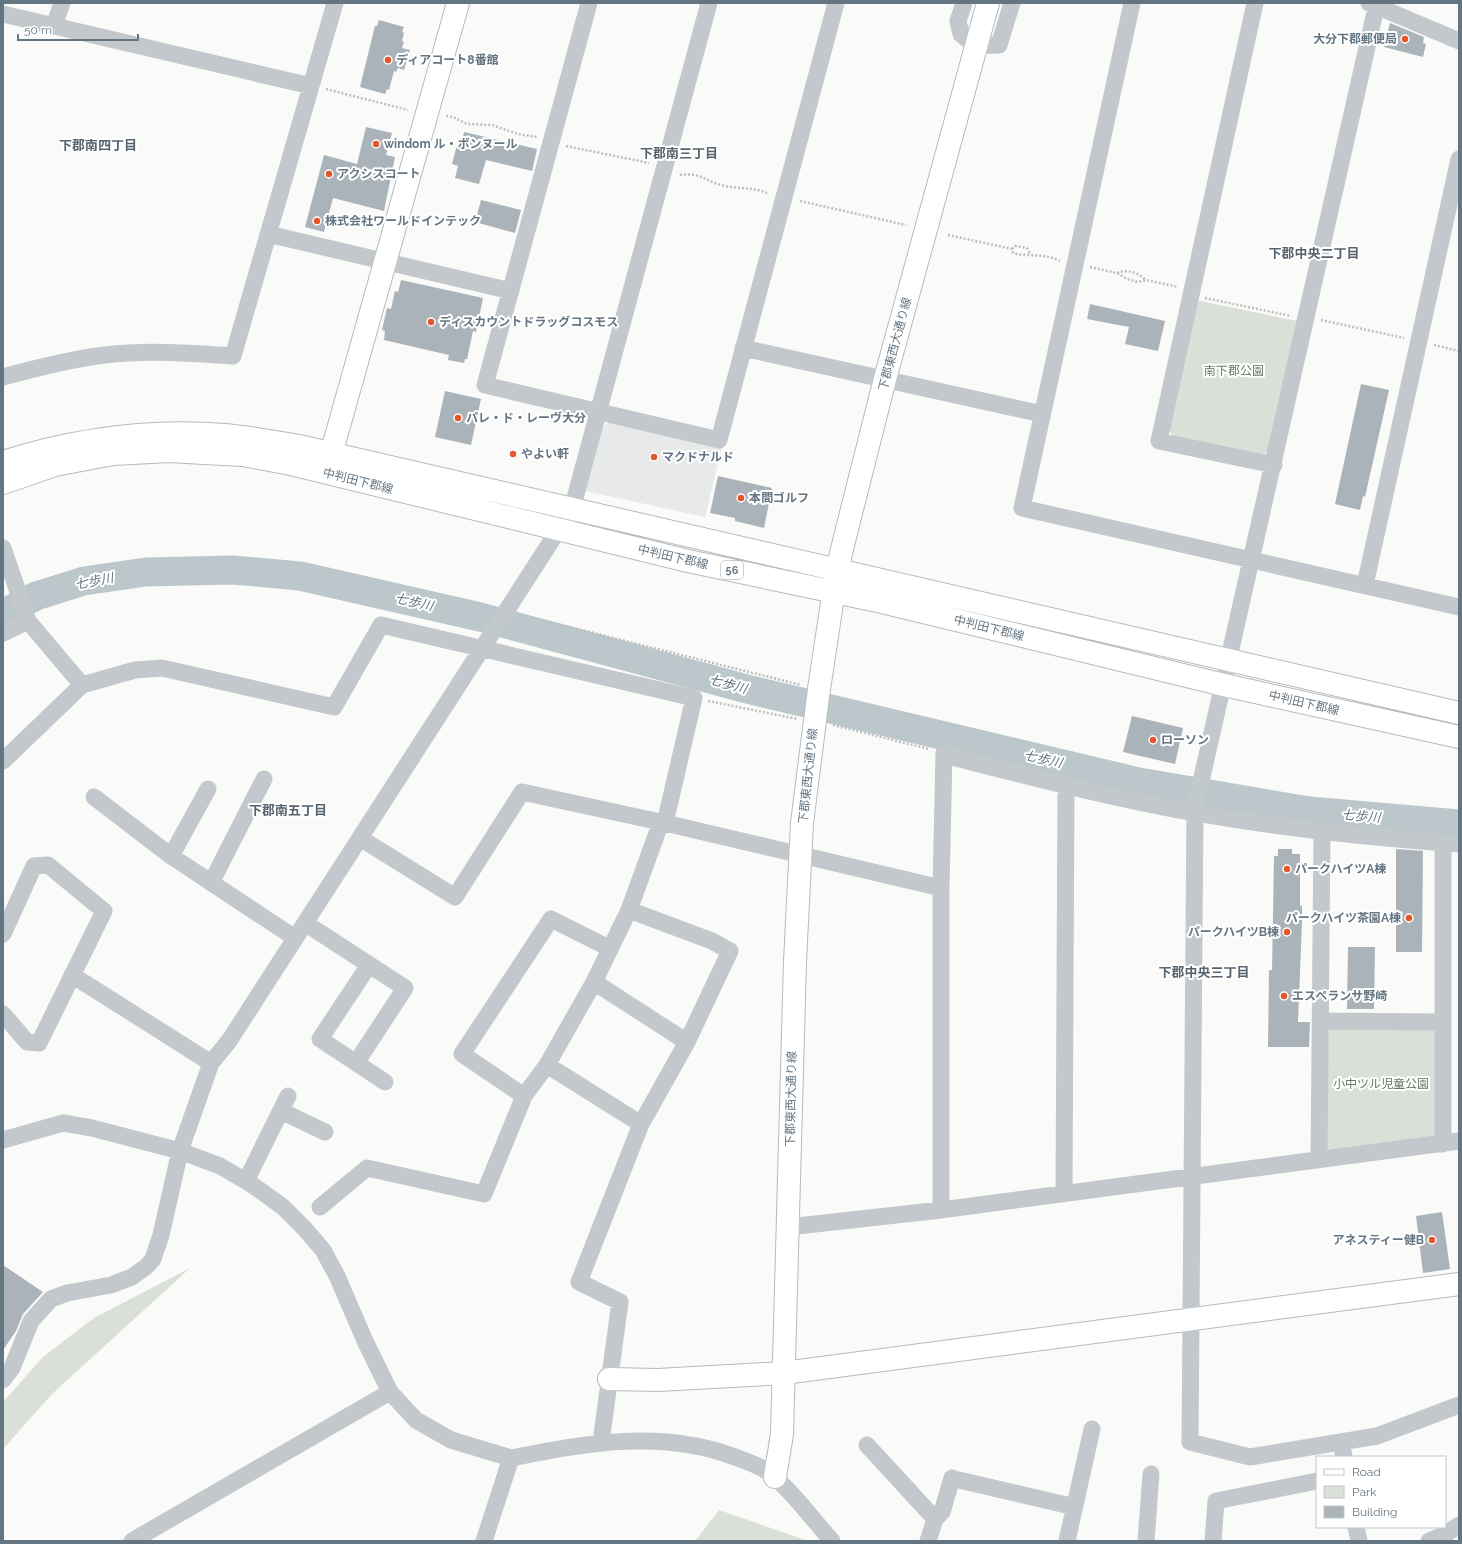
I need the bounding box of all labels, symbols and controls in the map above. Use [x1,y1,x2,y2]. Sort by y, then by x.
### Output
scale bar [18,16,138,42]
text: 50 m [24,23,52,37]
place label: 大分下郡郵便局 [1313,32,1397,46]
marker: 大分下郡郵便局 [1400,34,1410,44]
place label: ディアコート8番館 [396,53,498,67]
marker: ディアコート8番館 [383,55,393,65]
place label: windom ル・ボンヌール [384,137,517,151]
district label: 下郡南四丁目 [59,138,137,153]
marker: windom ル・ボンヌール [371,139,381,149]
district label: 下郡南三丁目 [640,146,718,161]
place label: アクシスコート [337,167,420,181]
marker: アクシスコート [324,169,334,179]
place label: 株式会社ワールドインテック [325,214,481,228]
marker: 株式会社ワールドインテック [312,216,322,226]
district label: 下郡中央二丁目 [1268,246,1360,261]
street label: 下郡東西大通り線 [876,296,914,392]
place label: ディスカウントドラッグコスモス [439,315,618,329]
marker: ディスカウントドラッグコスモス [426,317,436,327]
park label: 南下郡公園 [1204,364,1264,378]
place label: パレ・ド・レーヴ大分 [466,411,586,425]
marker: パレ・ド・レーヴ大分 [453,413,463,423]
place label: やよい軒 [521,447,569,461]
marker: やよい軒 [508,449,518,459]
place label: マクドナルド [662,450,734,464]
marker: マクドナルド [649,452,659,462]
street label: 中判田下郡線 [321,465,395,497]
place label: 本間ゴルフ [749,491,809,505]
marker: 本間ゴルフ [736,493,746,503]
street label: 中判田下郡線 [636,542,710,572]
road number: 56 [721,561,743,579]
water label: 七歩川 [73,570,117,592]
water label: 七歩川 [393,590,437,614]
street label: 中判田下郡線 [952,612,1026,644]
water label: 七歩川 [707,672,751,697]
street label: 中判田下郡線 [1267,688,1341,718]
street label: 下郡東西大通り線 [796,728,820,824]
place label: ローソン [1161,733,1209,747]
marker: ローソン [1148,735,1158,745]
water label: 七歩川 [1022,747,1066,771]
district label: 下郡南五丁目 [249,803,327,818]
water label: 七歩川 [1341,807,1383,825]
place label: パークハイツA棟 [1295,862,1386,876]
marker: パークハイツA棟 [1282,864,1292,874]
place label: パークハイツ茶園A棟 [1286,911,1401,925]
marker: パークハイツ茶園A棟 [1404,913,1414,923]
place label: パークハイツB棟 [1188,925,1279,939]
marker: パークハイツB棟 [1282,927,1292,937]
district label: 下郡中央三丁目 [1158,965,1250,980]
place label: エスペランサ野崎 [1292,989,1387,1003]
marker: エスペランサ野崎 [1279,991,1289,1001]
street label: 下郡東西大通り線 [783,1051,799,1147]
park label: 小中ツル児童公園 [1333,1077,1429,1091]
place label: アネスティー健B [1333,1233,1424,1247]
marker: アネスティー健B [1427,1235,1437,1245]
legend [1316,1456,1446,1528]
text: Road [1352,1465,1381,1479]
text: Park [1352,1485,1377,1499]
text: Building [1352,1505,1398,1519]

